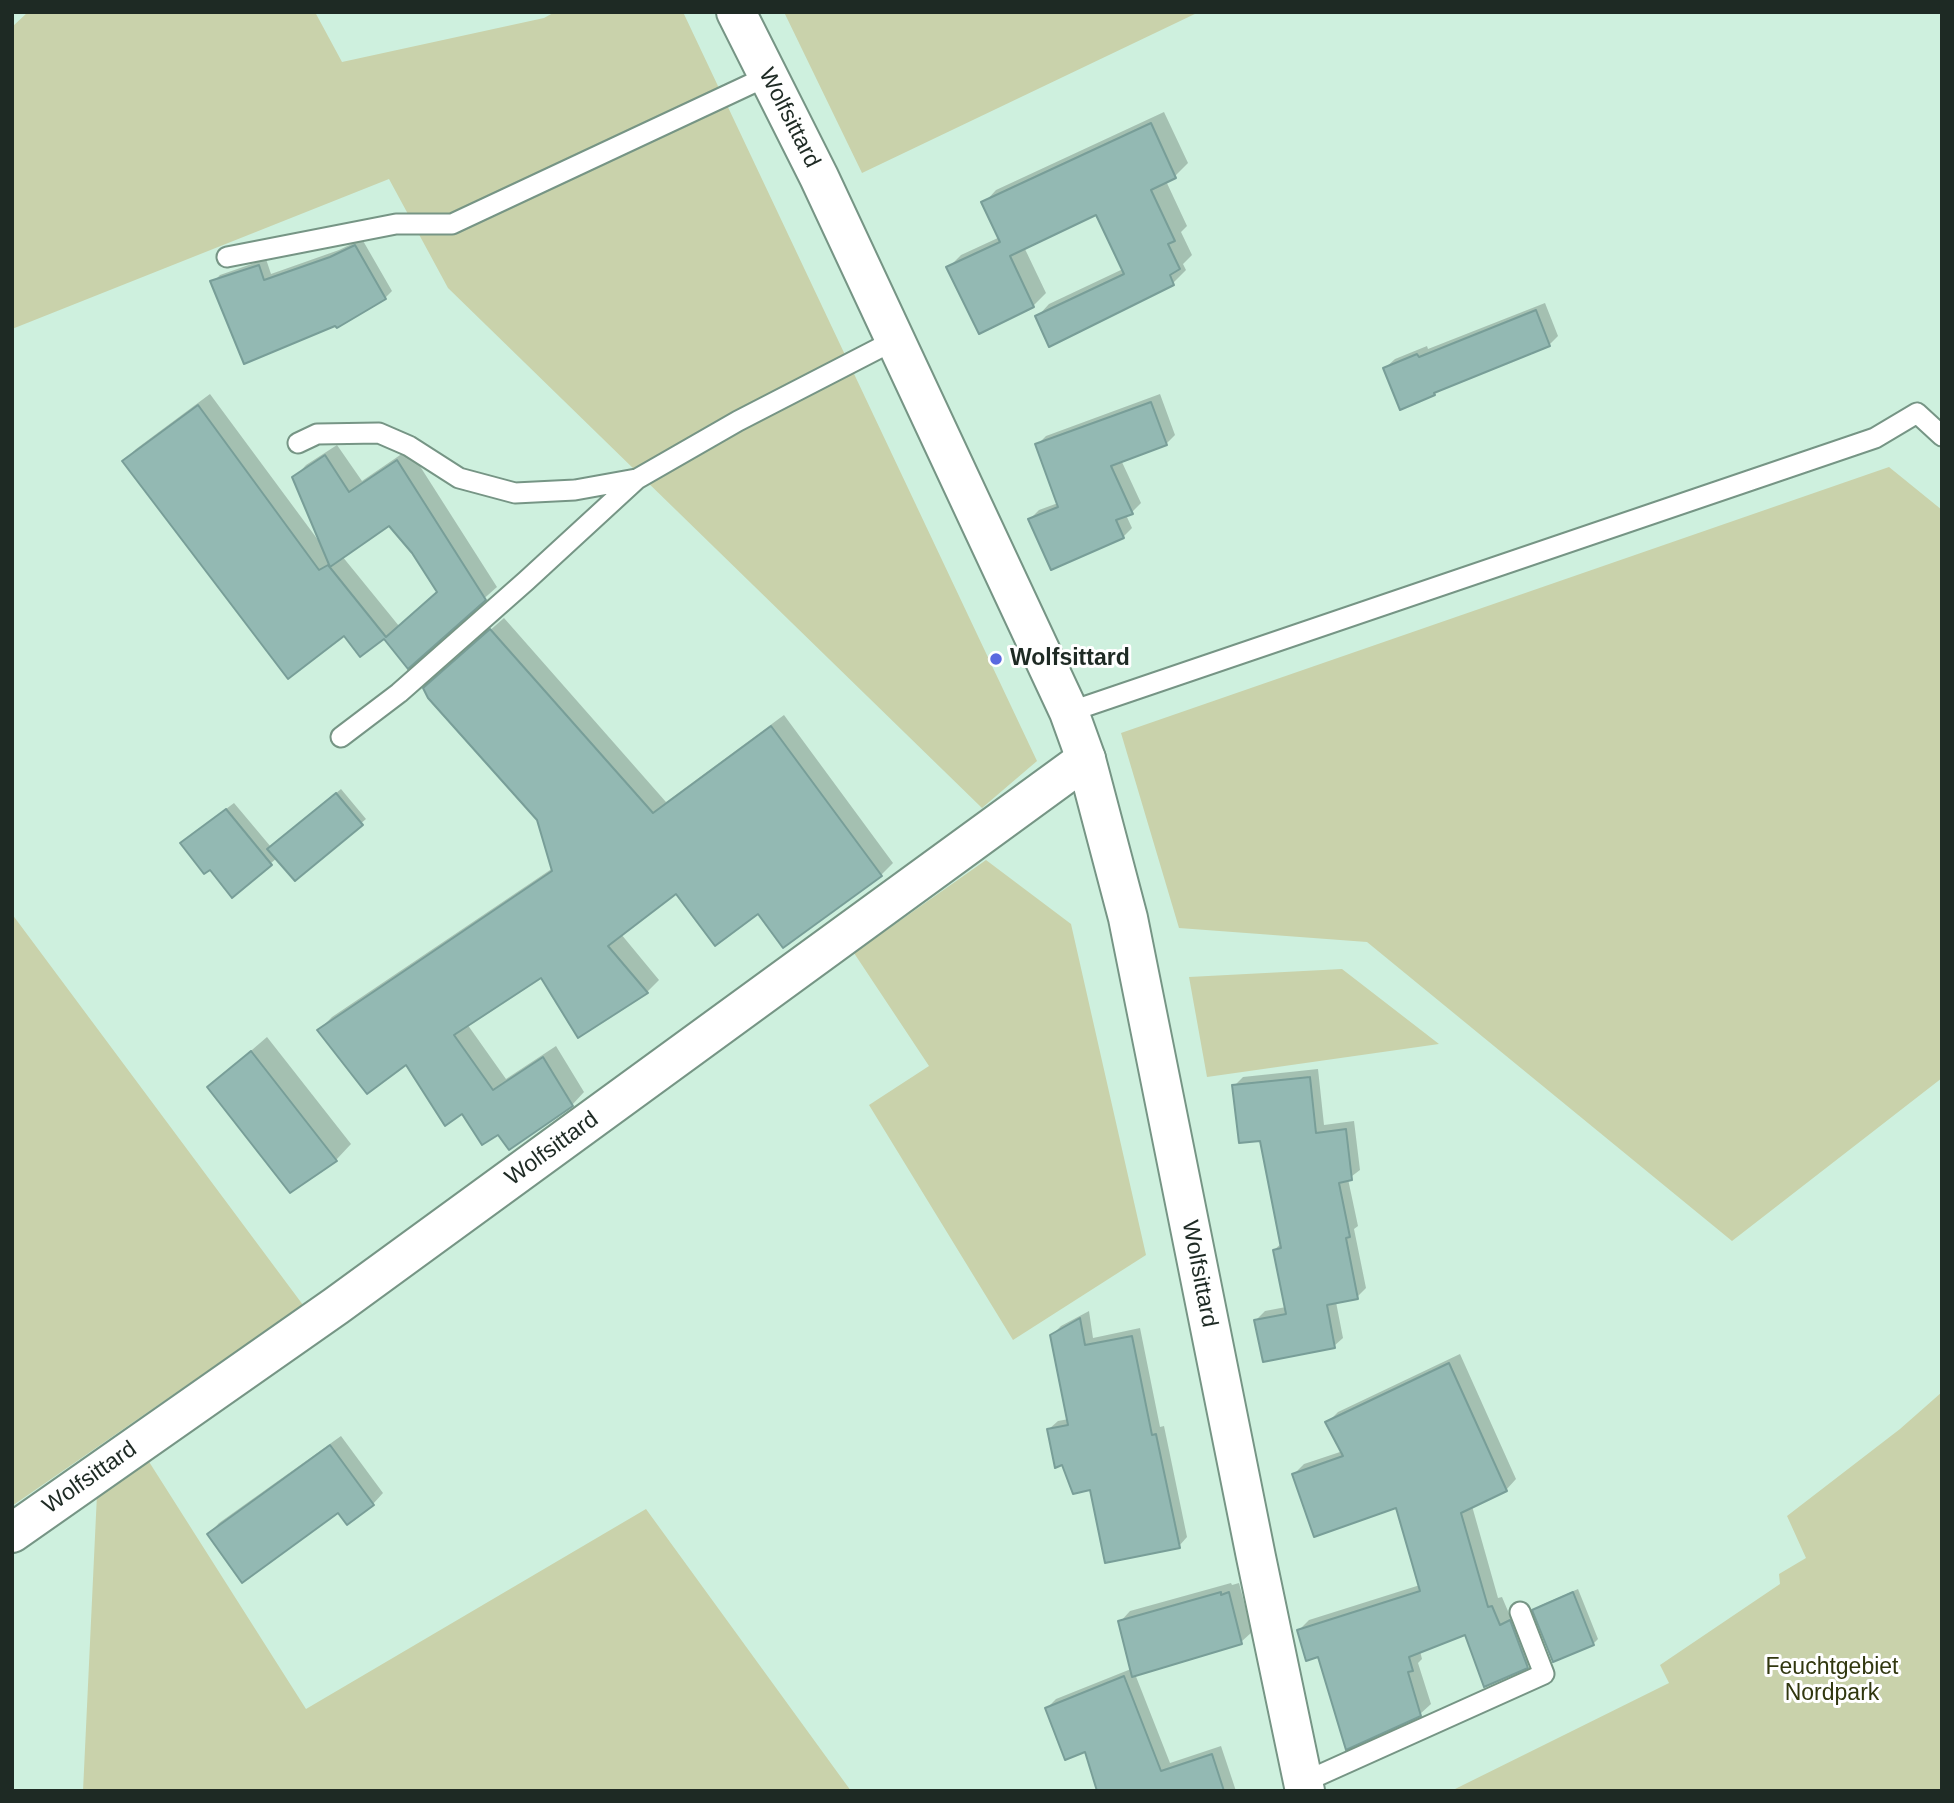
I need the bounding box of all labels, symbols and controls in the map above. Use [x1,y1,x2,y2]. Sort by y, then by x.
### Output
street label: Wolfsittard [752,64,826,172]
place label: Wolfsittard [1010,645,1130,673]
marker: Wolfsittard [988,651,1004,667]
street label: Wolfsittard [500,1106,604,1192]
street label: Wolfsittard [1175,1218,1223,1330]
street label: Wolfsittard [38,1436,142,1520]
park label: Feuchtgebiet Nordpark [1766,1654,1898,1708]

